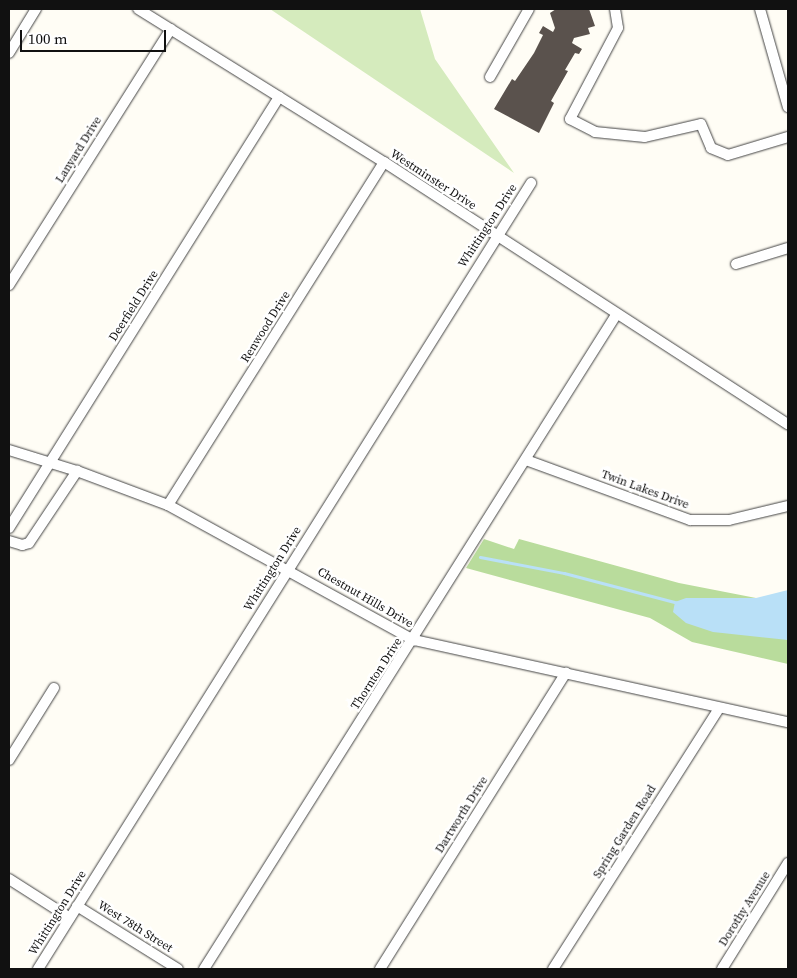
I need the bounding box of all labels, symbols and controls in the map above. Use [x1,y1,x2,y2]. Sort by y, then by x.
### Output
scale bar [22,20,169,52]
text: 100 m [28,28,68,49]
street label: Lanyard Drive [53,114,105,186]
street label: Westminster Drive [387,147,479,213]
street label: Whittington Drive [456,181,520,271]
street label: Deerfield Drive [106,268,162,344]
street label: Renwood Drive [238,289,294,365]
street label: Twin Lakes Drive [599,467,691,513]
street label: Whittington Drive [241,524,305,614]
street label: Chestnut Hills Drive [315,565,415,631]
street label: Thornton Drive [348,635,406,713]
street label: Dartworth Drive [433,774,491,856]
street label: Spring Garden Road [590,783,660,881]
street label: Whittington Drive [26,868,90,958]
street label: Dorothy Avenue [716,869,774,949]
street label: West 78th Street [95,898,175,956]

